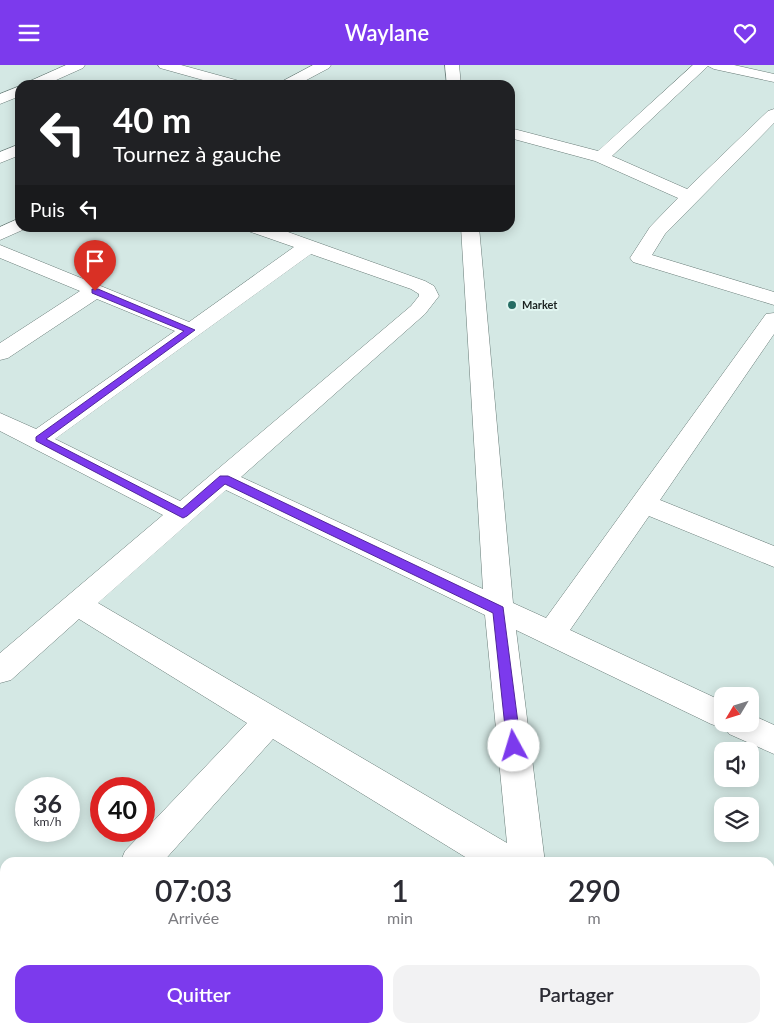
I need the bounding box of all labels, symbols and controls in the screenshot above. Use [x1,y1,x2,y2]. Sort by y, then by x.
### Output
icon: menu [15,19,43,47]
text: Waylane [345,19,429,46]
icon: heart [731,19,759,47]
text: 40 m [113,98,191,140]
icon: left [30,100,95,165]
text: Tournez à gauche [113,140,281,167]
icon: left [75,195,103,223]
text: Puis [30,198,65,221]
pin [74,240,116,291]
icon: arrive [81,247,109,275]
place label: Market [522,298,558,311]
marker: Market [506,299,518,311]
north arrow [714,687,759,733]
map controls [714,687,759,842]
position arrow [487,719,539,771]
button: sound [714,742,759,787]
speed limit sign: 40 [90,777,155,842]
text: 36 [33,788,62,818]
button: layers [714,797,759,842]
text: km/h [33,814,62,829]
text: 07:03 [155,872,232,908]
text: 1 [391,872,409,908]
text: 290 [568,872,620,908]
text: Arrivée [168,908,219,927]
text: min [387,908,413,927]
text: m [587,908,601,927]
button: Quitter [15,965,383,1023]
button: Partager [393,965,760,1023]

